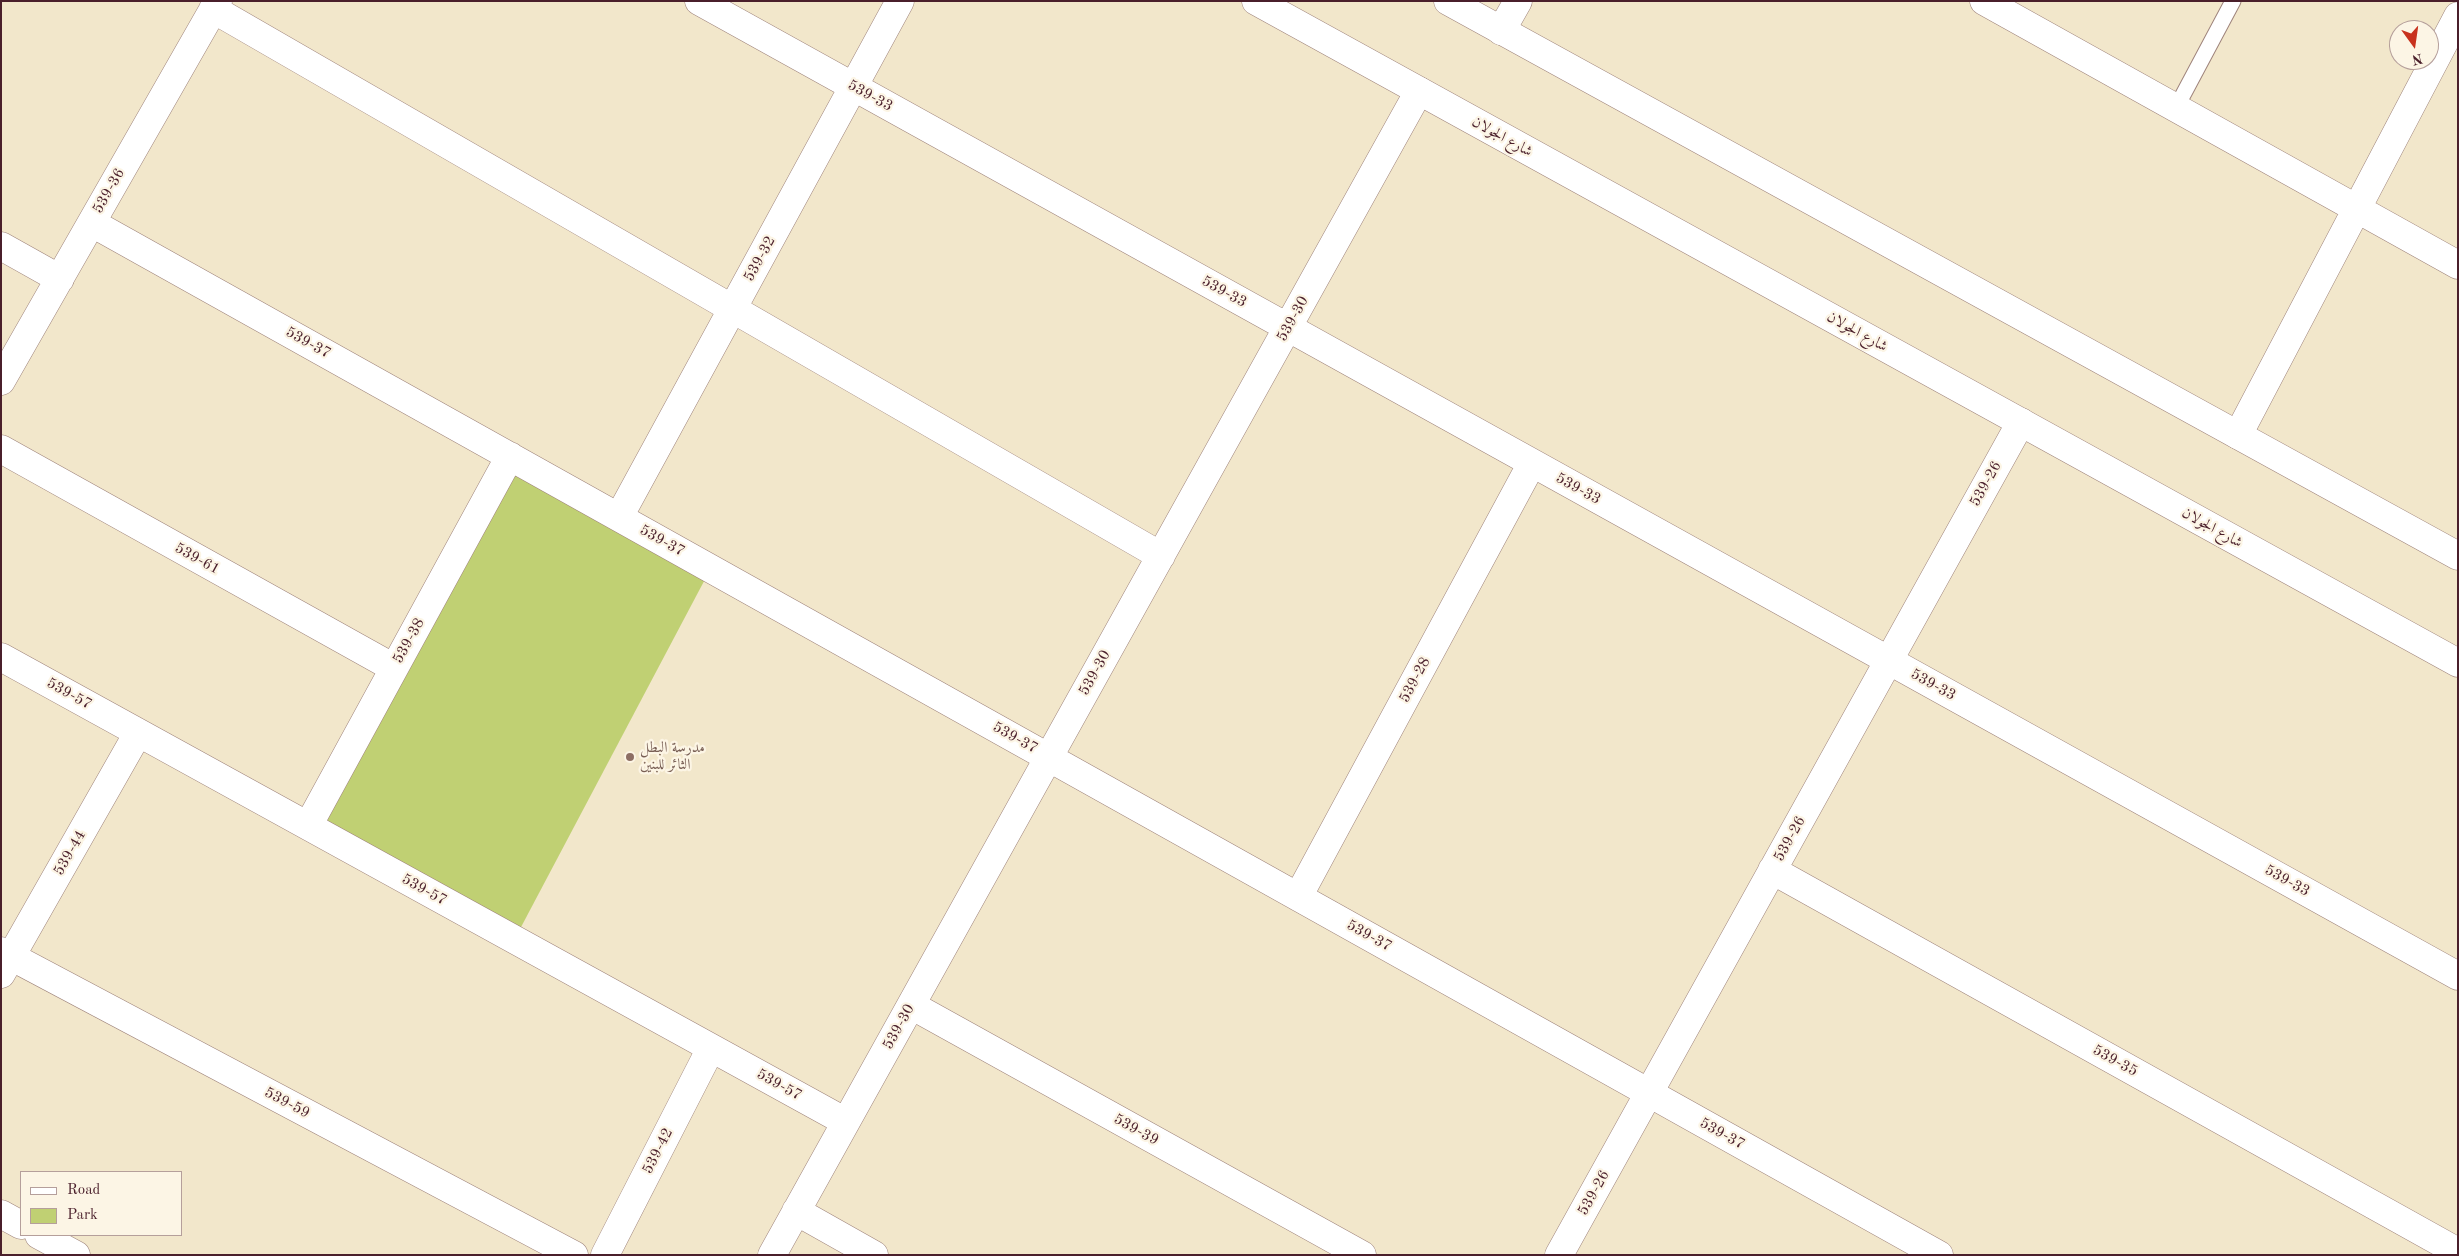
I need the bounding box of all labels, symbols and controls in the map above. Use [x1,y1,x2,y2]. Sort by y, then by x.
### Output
north arrow [2389,20,2439,70]
text: N [2411,50,2424,67]
street label: 539-33 [844,76,896,116]
street label: شارع الجولان [1469,113,1535,161]
street label: 539-36 [89,165,129,217]
street label: 539-32 [740,233,780,285]
street label: 539-33 [1198,272,1250,312]
street label: 539-30 [1273,293,1313,345]
street label: شارع الجولان [1824,308,1890,356]
street label: 539-37 [282,323,334,363]
street label: 539-26 [1966,458,2006,510]
street label: 539-33 [1552,469,1604,509]
street label: شارع الجولان [2179,504,2245,552]
street label: 539-37 [636,521,688,561]
street label: 539-61 [171,539,223,579]
street label: 539-38 [389,615,429,667]
street label: 539-30 [1075,647,1115,699]
street label: 539-28 [1396,654,1434,706]
street label: 539-33 [1907,665,1959,705]
street label: 539-57 [43,674,95,714]
street label: 539-37 [989,718,1041,758]
place label: مدرسة البطل الثائر للبنين [640,739,705,774]
marker: مدرسة البطل الثائر للبنين [624,751,636,763]
street label: 539-26 [1770,813,1810,865]
street label: 539-44 [50,827,90,879]
street label: 539-33 [2261,861,2313,901]
street label: 539-57 [398,870,450,910]
street label: 539-37 [1343,916,1395,956]
street label: 539-30 [879,1001,919,1053]
street label: 539-35 [2089,1041,2141,1081]
street label: 539-57 [753,1065,805,1105]
street label: 539-59 [261,1084,313,1122]
street label: 539-39 [1110,1110,1162,1150]
street label: 539-37 [1696,1114,1748,1154]
street label: 539-42 [639,1125,677,1177]
street label: 539-26 [1574,1167,1614,1219]
legend [20,1171,182,1236]
text: Road [67,1183,100,1198]
text: Park [67,1208,98,1223]

